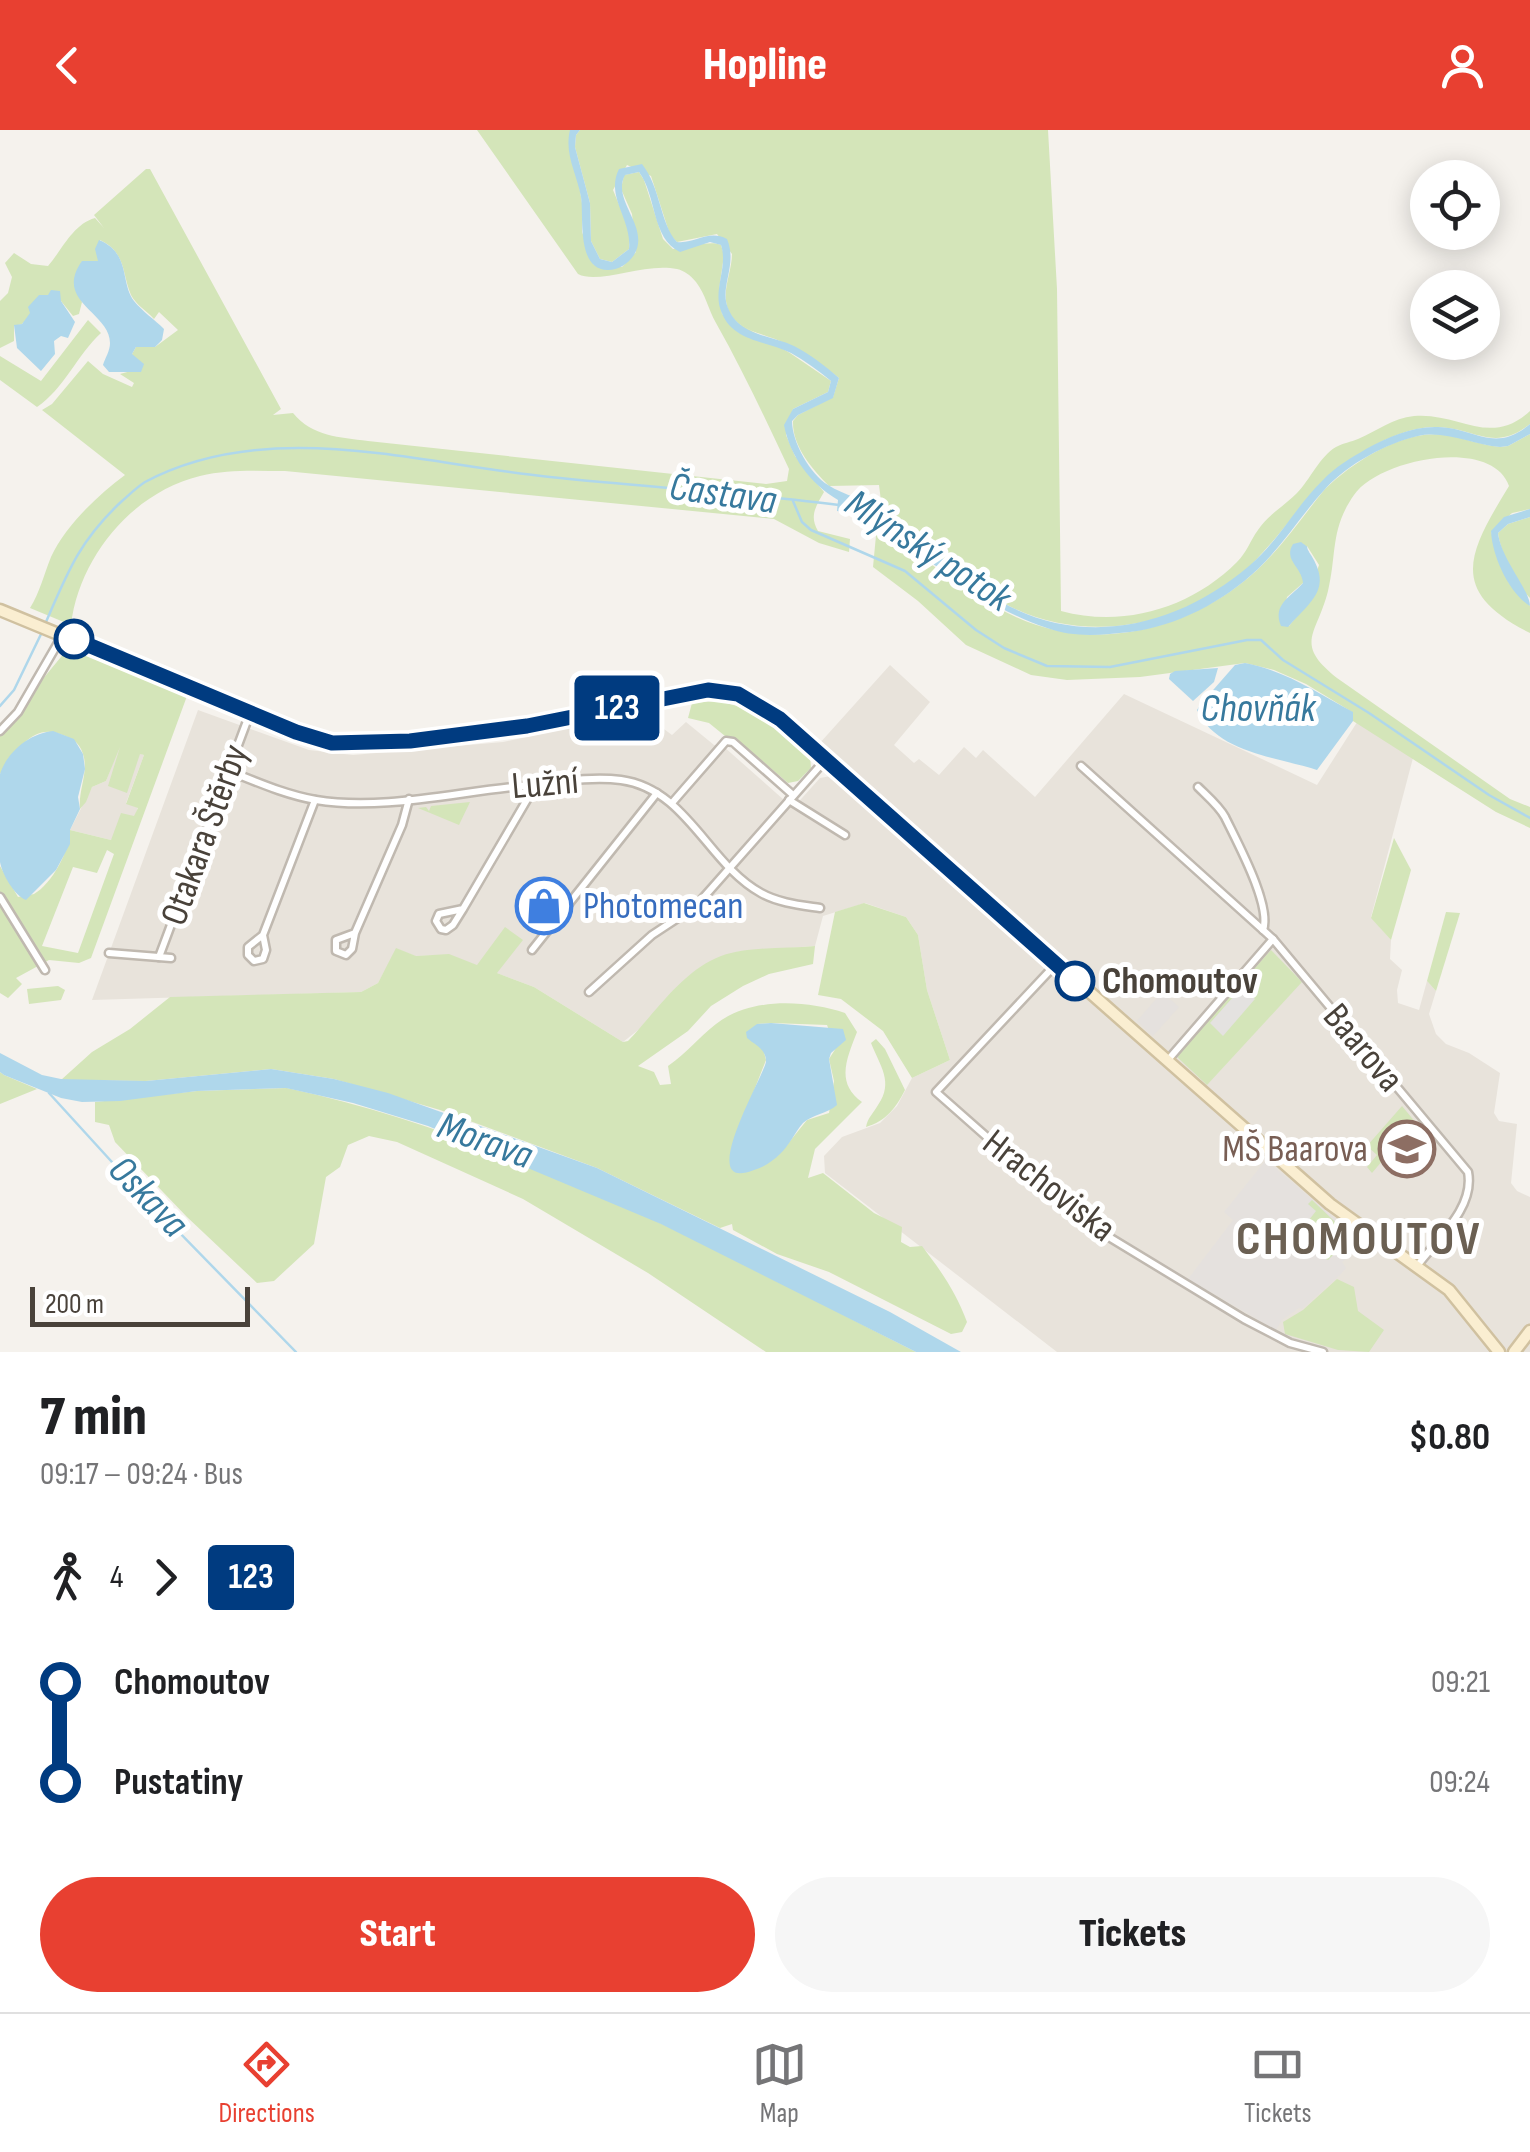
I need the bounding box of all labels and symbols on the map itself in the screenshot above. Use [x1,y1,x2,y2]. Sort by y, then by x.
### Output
water label: Častava [666,463,780,525]
water label: Mlýnský potok [836,480,1021,623]
unlabelled marker [55,620,93,658]
line badge: 123 [560,676,674,740]
water label: Chovňák [1201,685,1316,733]
street label: Otakara Štěrby [152,738,259,931]
street label: Lužní [510,759,581,809]
shop icon: Photomecan [514,876,574,936]
place label: Photomecan [583,884,743,929]
place label: Chomoutov [1102,959,1258,1004]
marker: Chomoutov [1056,962,1094,1000]
street label: Baarova [1313,995,1413,1101]
water label: Morava [431,1102,539,1180]
school or university icon: MŠ Baarova [1377,1119,1437,1179]
street label: Hrachoviska [974,1120,1124,1252]
place label: MŠ Baarova [1222,1127,1368,1172]
water label: Oskava [98,1146,198,1248]
district label: CHOMOUTOV [1236,1211,1482,1268]
scale bar [30,1282,250,1326]

